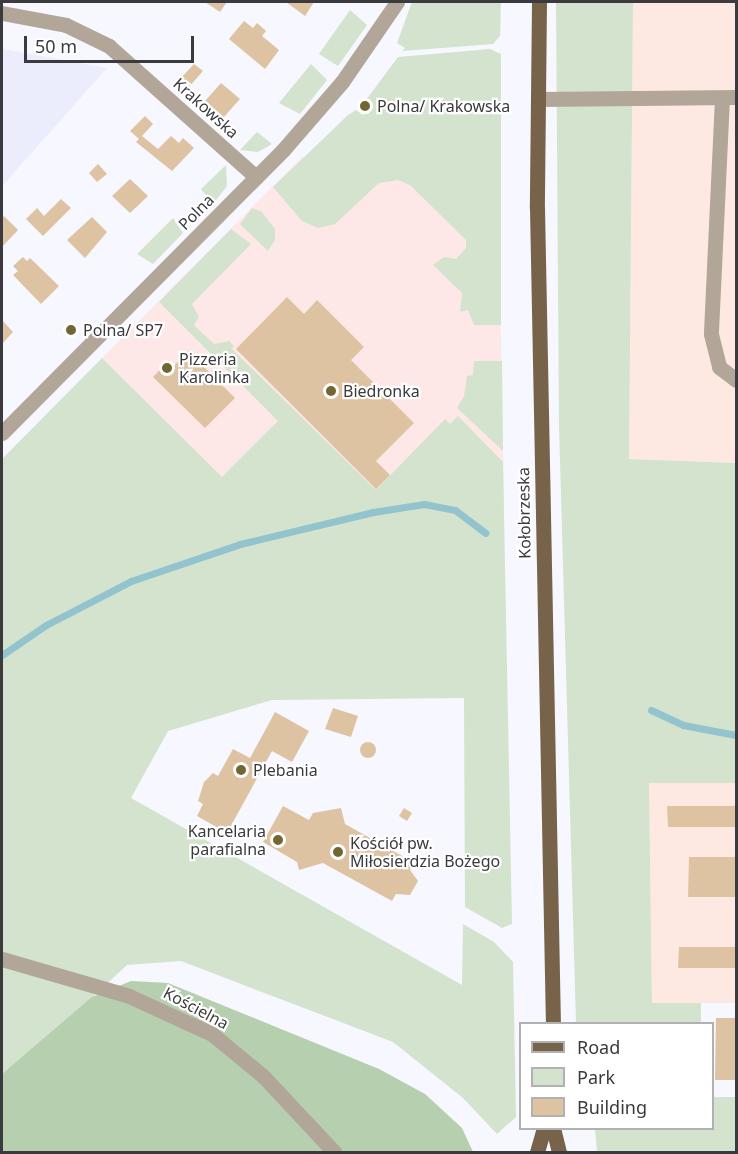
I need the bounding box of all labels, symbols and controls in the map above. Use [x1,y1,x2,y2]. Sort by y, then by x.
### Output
scale bar [27,24,196,62]
text: 50 m [35,34,77,58]
street label: Krakowska [170,74,242,142]
place label: Polna/ Krakowska [377,96,510,116]
marker: Polna/ Krakowska [358,99,372,113]
street label: Polna [174,190,218,234]
place label: Polna/ SP7 [83,320,163,340]
marker: Polna/ SP7 [64,323,78,337]
place label: Pizzeria Karolinka [179,349,250,387]
marker: Pizzeria Karolinka [160,361,174,375]
place label: Biedronka [343,381,420,401]
marker: Biedronka [324,384,338,398]
street label: Kołobrzeska [514,467,534,559]
place label: Plebania [253,760,318,780]
marker: Plebania [234,763,248,777]
place label: Kancelaria parafialna [188,821,266,859]
marker: Kancelaria parafialna [271,833,285,847]
place label: Kościół pw. Miłosierdzia Bożego [350,833,500,871]
marker: Kościół pw. Miłosierdzia Bożego [331,845,345,859]
street label: Kościelna [160,983,232,1033]
legend [519,1022,714,1130]
text: Road [577,1035,620,1059]
text: Park [577,1065,615,1089]
text: Building [577,1095,647,1119]

